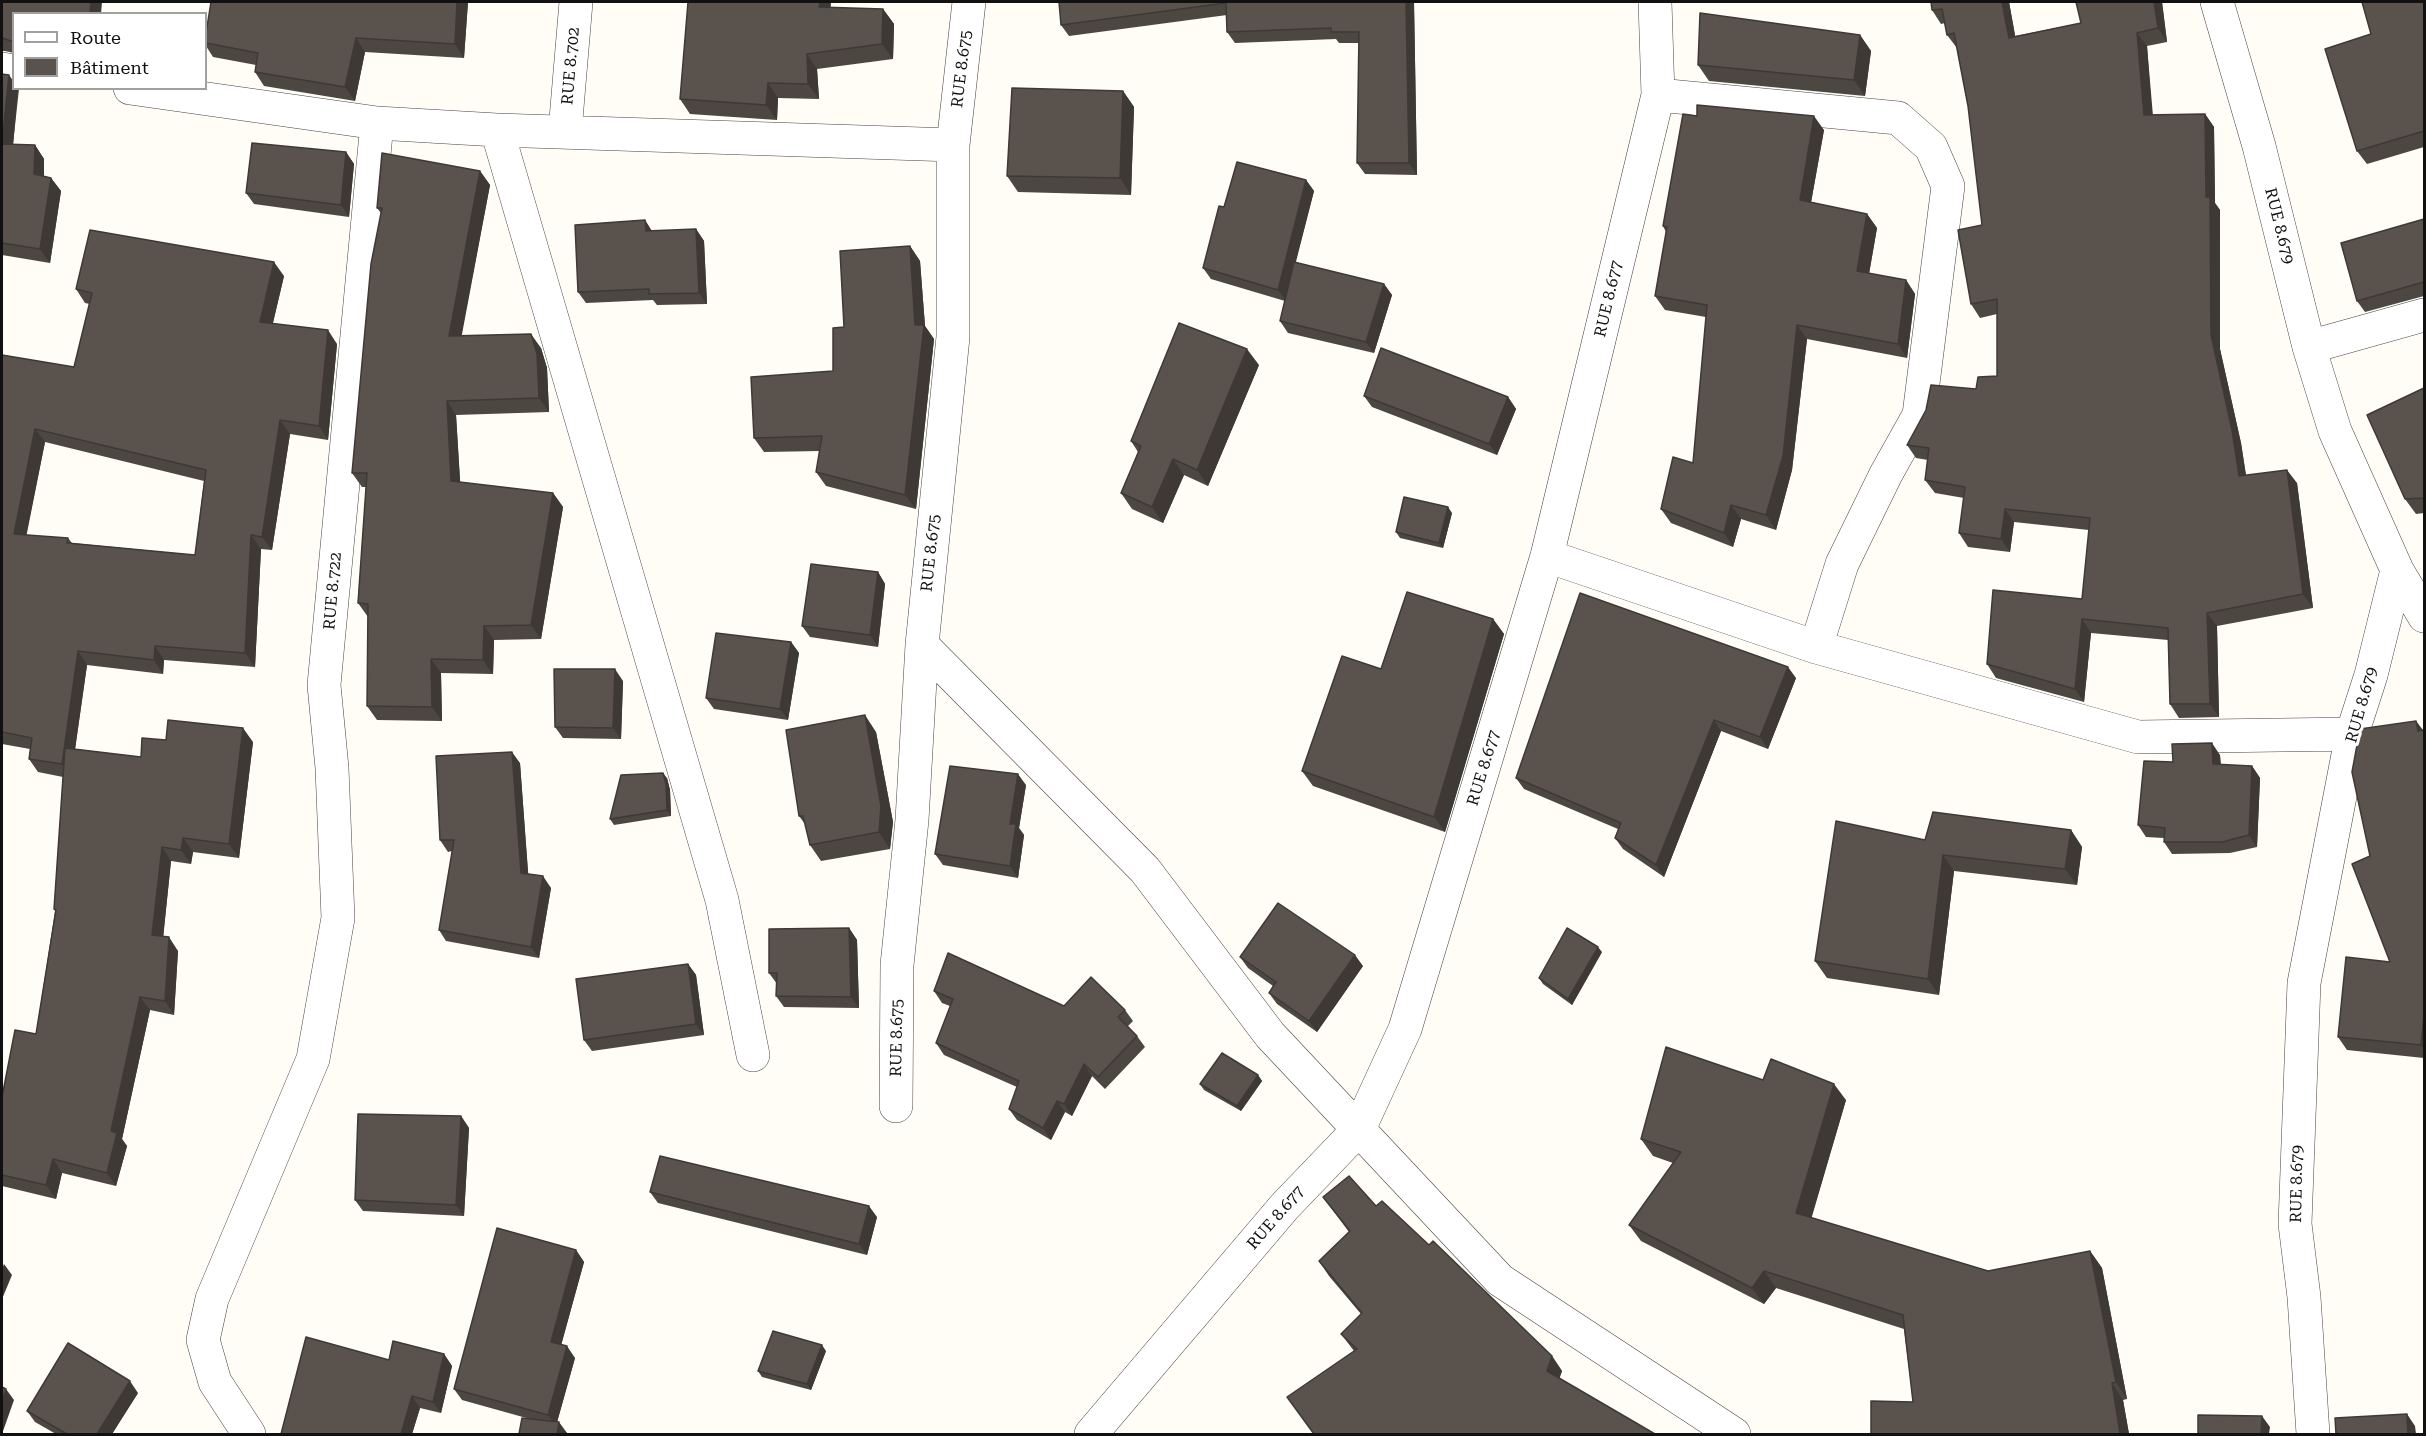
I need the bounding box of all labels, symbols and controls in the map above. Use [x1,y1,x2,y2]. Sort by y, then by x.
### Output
legend [12,12,207,90]
street label: RUE 8.702 [558,26,584,106]
text: Route [70,27,121,48]
street label: RUE 8.675 [948,29,976,109]
text: Bâtiment [70,57,149,78]
street label: RUE 8.679 [2260,186,2298,266]
street label: RUE 8.677 [1591,259,1627,339]
street label: RUE 8.675 [917,513,945,593]
street label: RUE 8.722 [320,551,346,631]
street label: RUE 8.679 [2342,665,2382,745]
street label: RUE 8.677 [1463,728,1505,808]
street label: RUE 8.675 [887,999,907,1077]
street label: RUE 8.679 [2287,1145,2307,1223]
street label: RUE 8.677 [1243,1182,1309,1254]

